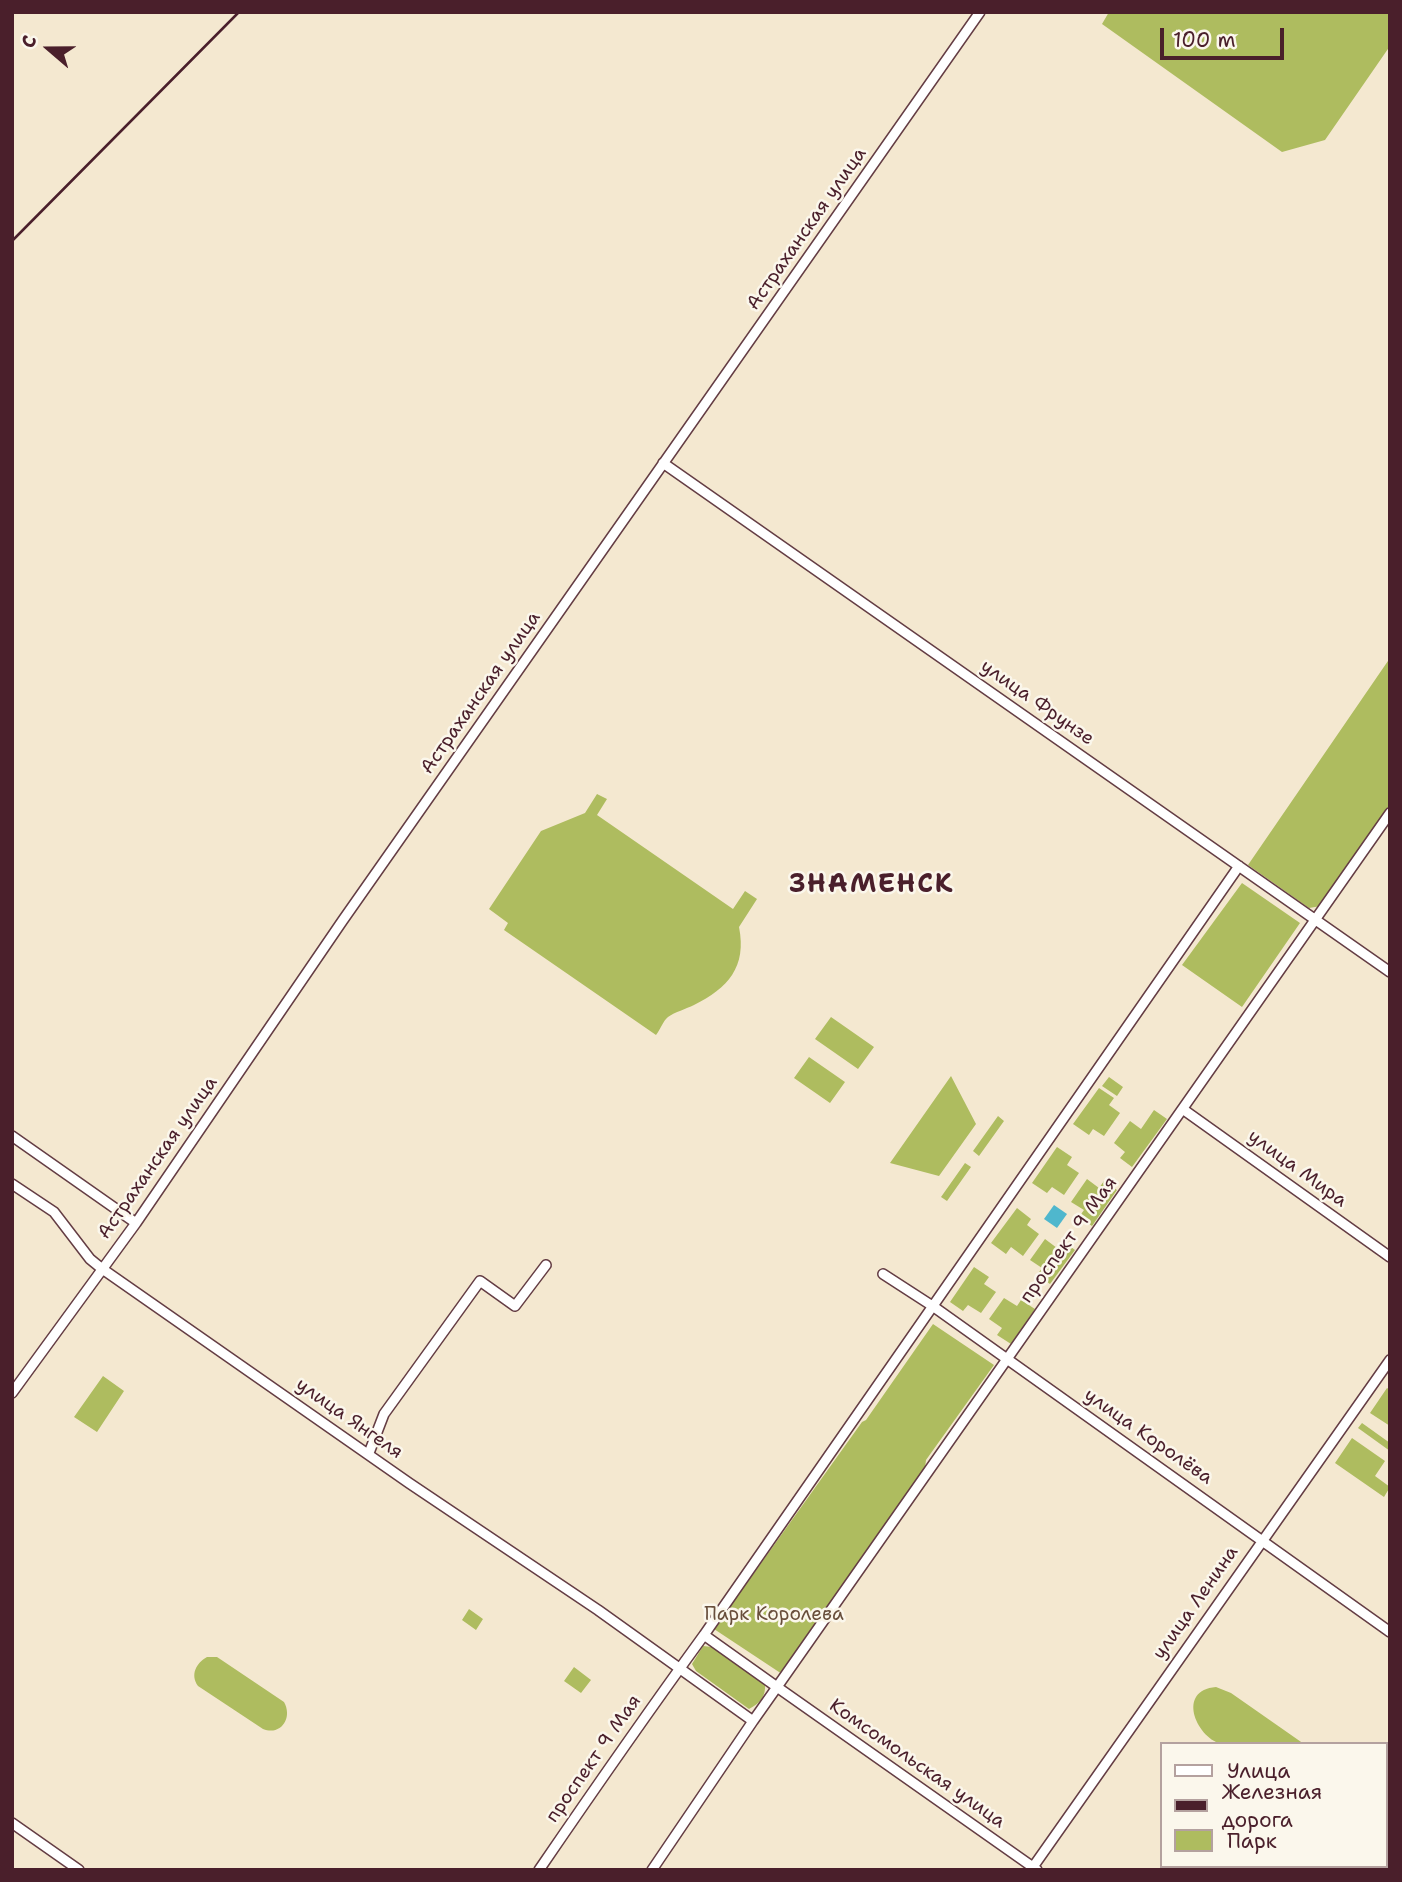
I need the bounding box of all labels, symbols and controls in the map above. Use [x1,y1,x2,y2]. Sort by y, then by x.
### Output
north arrow [14,14,84,84]
scale bar [1164,14,1288,58]
text: 100 m [1173,26,1236,54]
text: С [15,32,43,51]
street label: Астраханская улица [742,143,872,315]
street label: Астраханская улица [416,607,546,779]
street label: улица Фрунзе [976,655,1098,751]
district label: ЗНАМЕНСК [790,869,954,901]
street label: Астраханская улица [93,1072,223,1244]
street label: улица Мира [1243,1125,1351,1213]
street label: проспект 9 Мая [1015,1172,1123,1308]
street label: улица Янгеля [291,1374,407,1464]
street label: улица Королёва [1079,1384,1217,1490]
street label: улица Ленина [1148,1542,1244,1664]
park label: Парк Королева [704,1604,844,1626]
street label: проспект 9 Мая [541,1691,647,1827]
street label: Комсомольская улица [825,1695,1009,1833]
legend [1160,1742,1388,1868]
text: Улица [1227,1757,1290,1785]
text: Железная дорога [1222,1778,1322,1834]
text: Парк [1227,1827,1277,1855]

